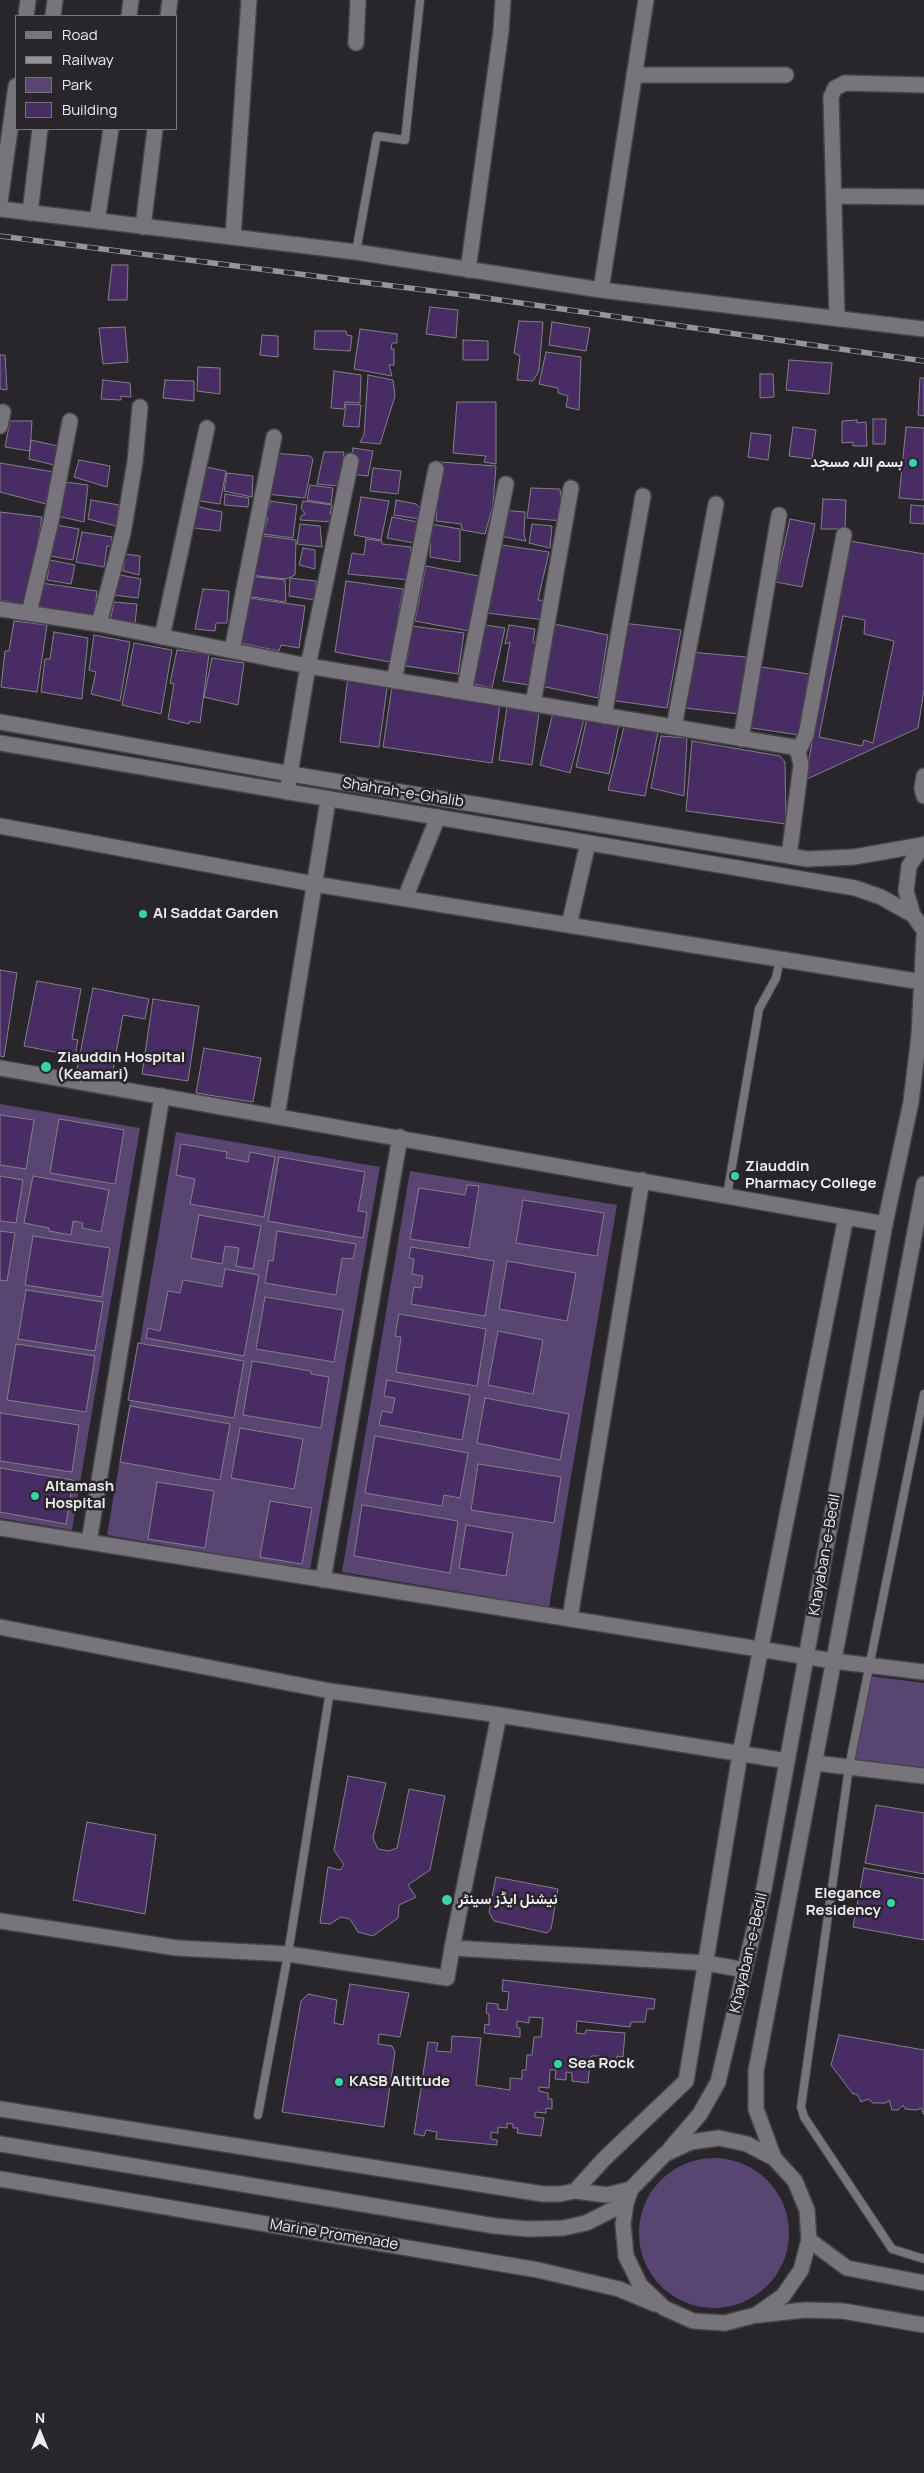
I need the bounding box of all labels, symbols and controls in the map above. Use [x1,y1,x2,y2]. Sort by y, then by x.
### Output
legend [15,15,178,130]
text: Road [62,24,98,45]
text: Railway [62,49,114,70]
text: Park [62,74,92,95]
text: Building [62,99,117,120]
place label: بسم اللہ مسجد [811,454,903,472]
marker: بسم اللہ مسجد [907,457,919,469]
street label: Shahrah-e-Ghalib [341,775,465,811]
place label: Al Saddat Garden [153,905,278,923]
marker: Al Saddat Garden [137,908,149,920]
place label: Ziauddin Hospital (Keamari) [57,1049,185,1084]
marker: Ziauddin Hospital (Keamari) [39,1060,53,1074]
place label: Ziauddin Pharmacy College [745,1158,876,1193]
marker: Ziauddin Pharmacy College [729,1170,741,1182]
place label: Altamash Hospital [45,1478,114,1513]
marker: Altamash Hospital [29,1490,41,1502]
street label: Khayaban-e-Bedil [805,1493,845,1617]
place label: Elegance Residency [806,1885,881,1920]
place label: نیشنل ایڈز سینٹر [458,1891,558,1909]
street label: Khayaban-e-Bedil [726,1891,772,2015]
marker: نیشنل ایڈز سینٹر [440,1893,454,1907]
marker: Elegance Residency [885,1897,897,1909]
place label: Sea Rock [568,2055,634,2073]
marker: Sea Rock [552,2058,564,2070]
place label: KASB Altitude [349,2073,450,2091]
marker: KASB Altitude [333,2076,345,2088]
street label: Marine Promenade [269,2216,399,2254]
north arrow [15,2408,65,2458]
text: N [35,2408,45,2427]

